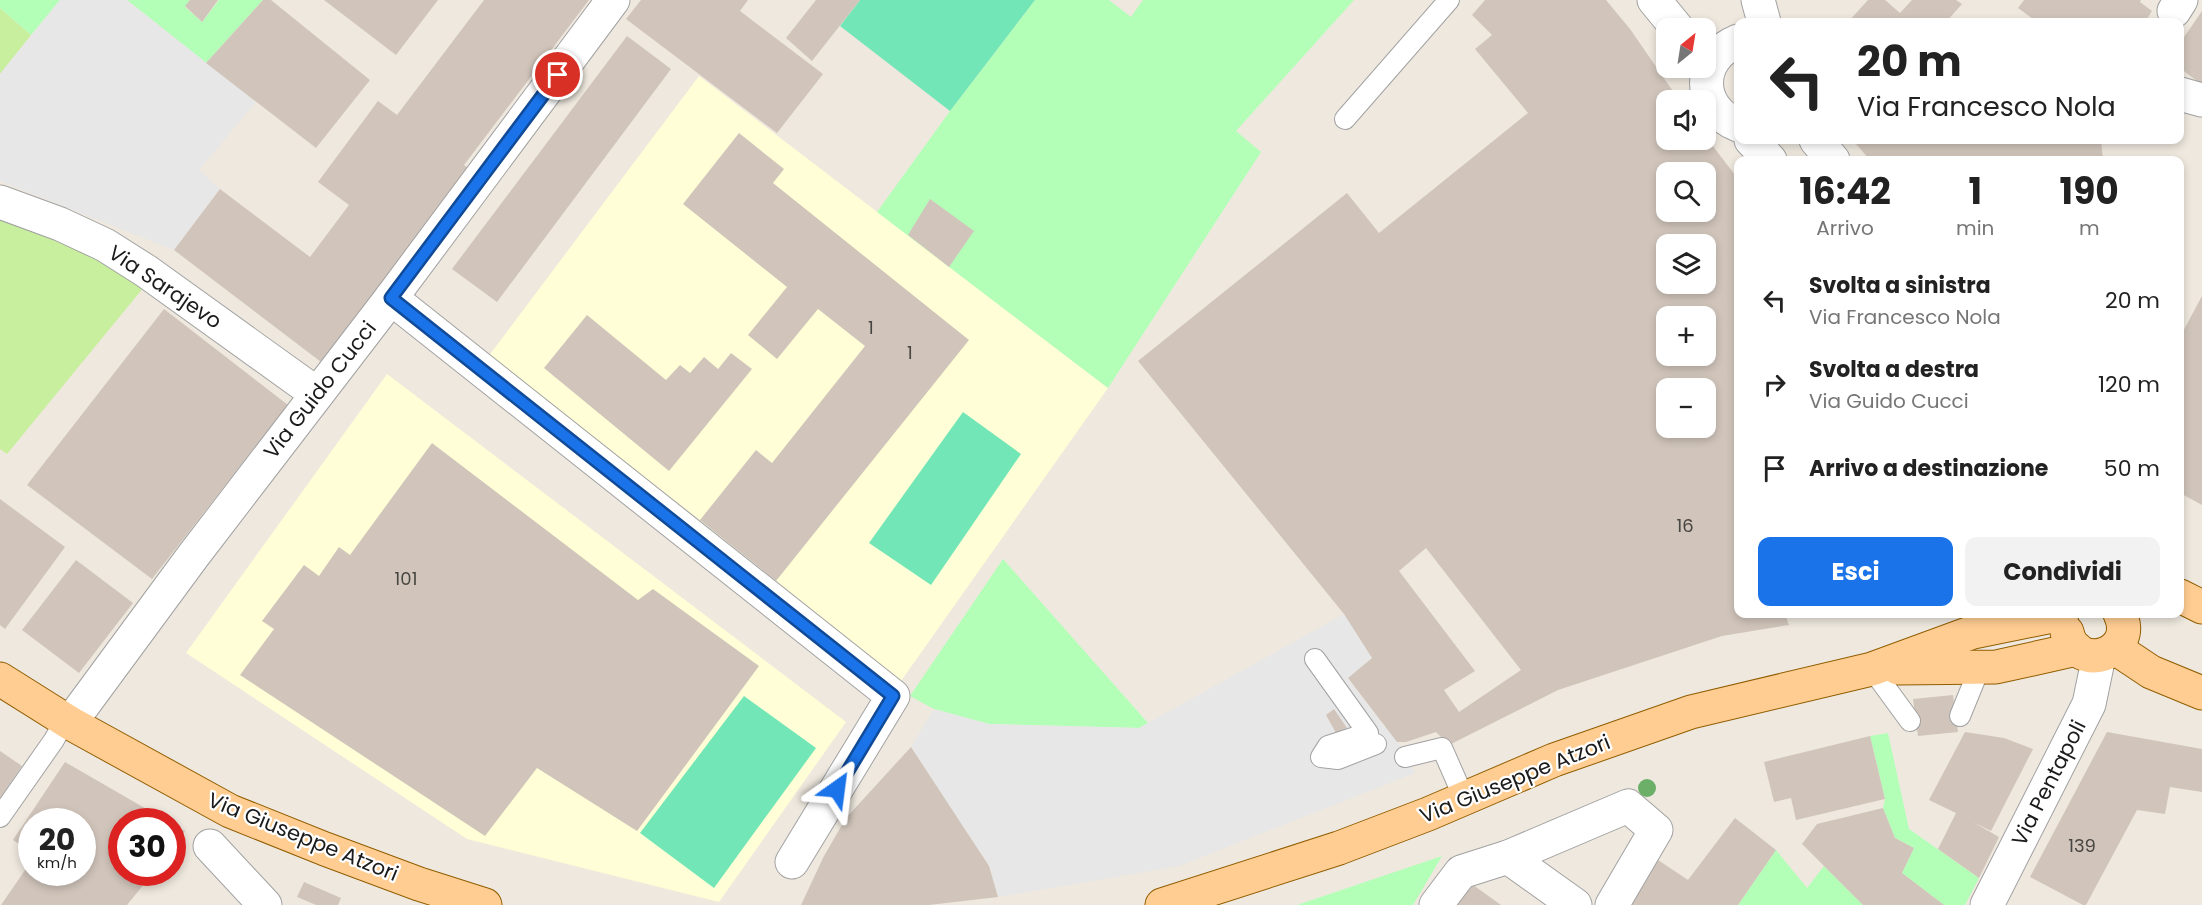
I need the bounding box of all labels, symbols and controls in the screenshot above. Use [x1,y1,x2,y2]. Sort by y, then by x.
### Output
north arrow [1656,18,1716,78]
map controls [1656,18,1716,438]
text: 20 m [1857,32,1962,91]
icon: left [1758,42,1836,120]
pin [532,49,583,100]
icon: arrive [541,58,574,91]
text: Via Francesco Nola [1857,88,2116,125]
button: sound [1656,90,1716,150]
button: search [1656,162,1716,222]
text: 16:42 [1799,166,1891,217]
text: 1 [1968,166,1982,217]
text: 190 [2060,166,2119,217]
text: Arrivo [1816,214,1874,242]
text: min [1956,214,1994,242]
text: m [2079,214,2099,242]
button: layers [1656,234,1716,294]
street label: Via Sarajevo [103,238,228,335]
text: Svolta a sinistra [1809,270,1991,301]
icon: left [1758,284,1791,317]
text: 20 m [2105,285,2160,316]
text: Via Francesco Nola [1809,303,2001,331]
button: + [1656,306,1716,366]
street label: Via Guido Cucci [257,315,383,465]
house number: 1 [868,315,874,340]
house number: 1 [907,340,913,365]
text: Svolta a destra [1809,354,1979,385]
icon: right [1758,368,1791,401]
text: 120 m [2098,369,2160,400]
button: − [1656,378,1716,438]
text: Via Guido Cucci [1809,387,1969,415]
icon: arrive [1758,452,1791,485]
text: Arrivo a destinazione [1809,453,2048,484]
text: 50 m [2104,453,2160,484]
house number: 16 [1676,513,1694,538]
button: Esci [1758,537,1953,606]
button: Condividi [1965,537,2160,606]
house number: 101 [395,566,417,591]
street label: Via Pentapoli [2004,715,2093,851]
street label: Via Giuseppe Atzori [1415,727,1614,830]
position arrow [805,757,869,821]
street label: Via Giuseppe Atzori [204,785,403,888]
speed limit sign: 30 [108,808,186,886]
text: 20 [39,818,75,861]
house number: 139 [2068,833,2096,858]
text: km/h [37,852,77,873]

